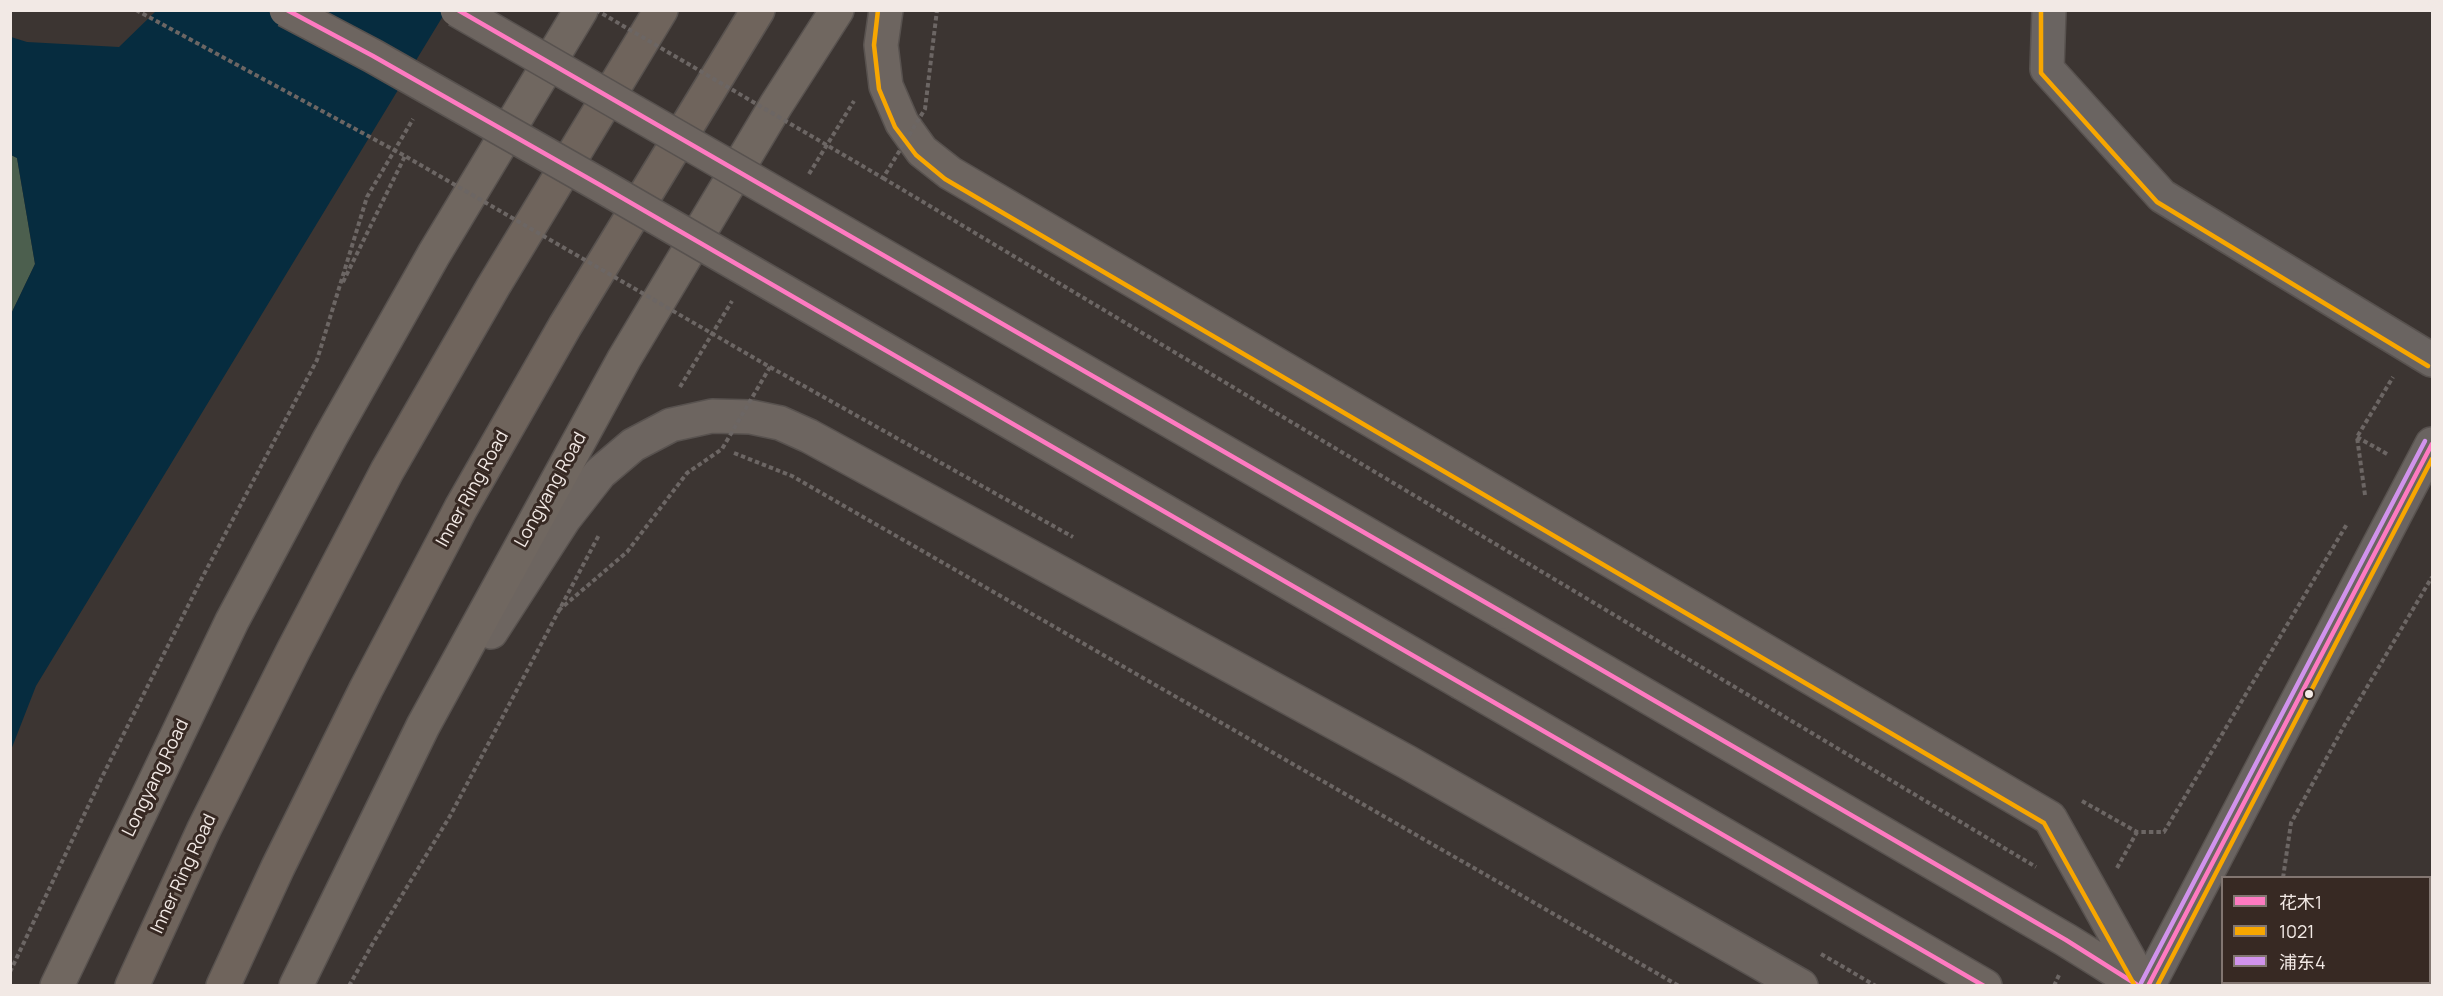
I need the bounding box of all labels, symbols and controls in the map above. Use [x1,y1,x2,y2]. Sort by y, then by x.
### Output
street label: Inner Ring Road [432,427,514,551]
street label: Longyang Road [511,429,591,551]
unlabelled marker [2303,688,2315,700]
street label: Longyang Road [118,716,194,840]
street label: Inner Ring Road [147,811,221,937]
legend [2221,876,2431,984]
text: 花木1 [2279,890,2322,914]
text: 1021 [2279,919,2314,943]
text: 浦东4 [2279,950,2326,974]

